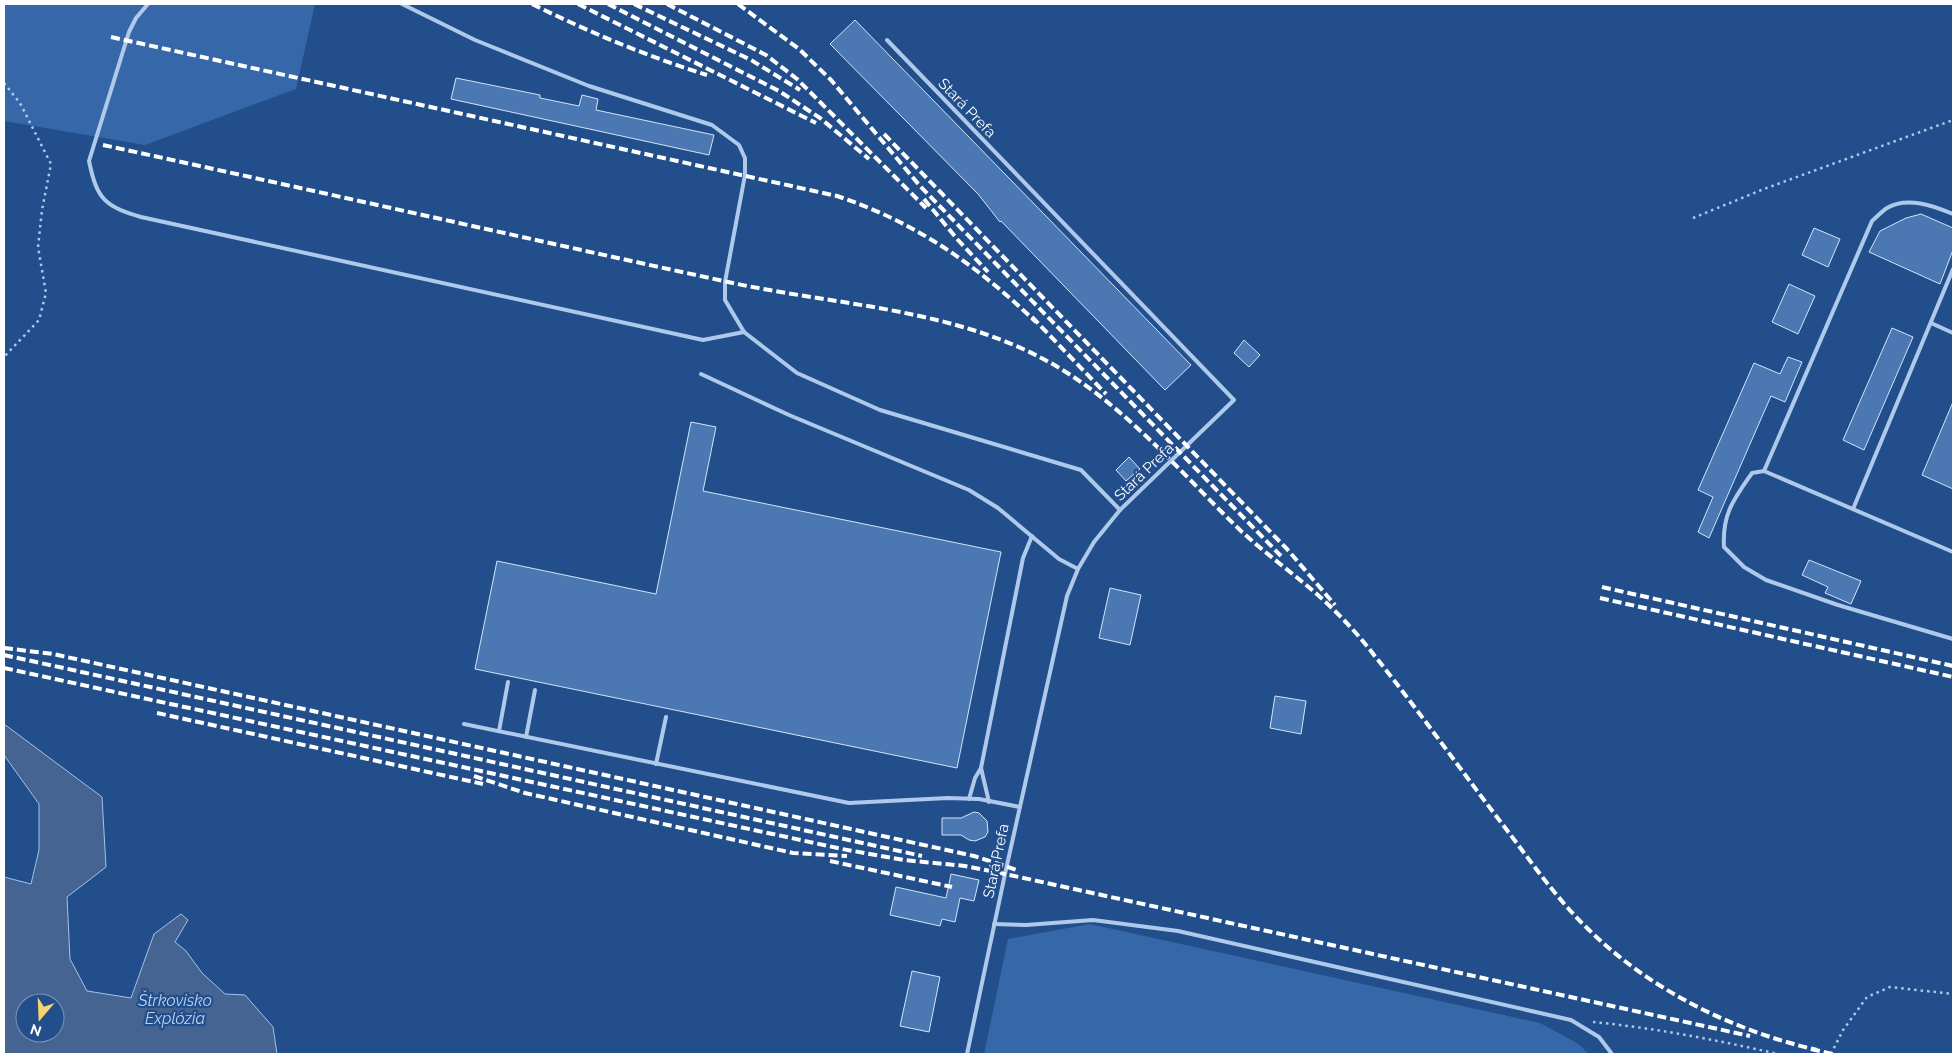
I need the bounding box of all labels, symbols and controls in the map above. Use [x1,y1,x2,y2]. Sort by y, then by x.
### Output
street label: Stará Prefa [934,75,1000,141]
street label: Stará Prefa [1111,439,1177,505]
street label: Stará Prefa [979,822,1013,900]
water label: Štrkovisko Explózia [137,990,212,1028]
north arrow [15,993,65,1043]
text: N [28,1021,43,1040]

